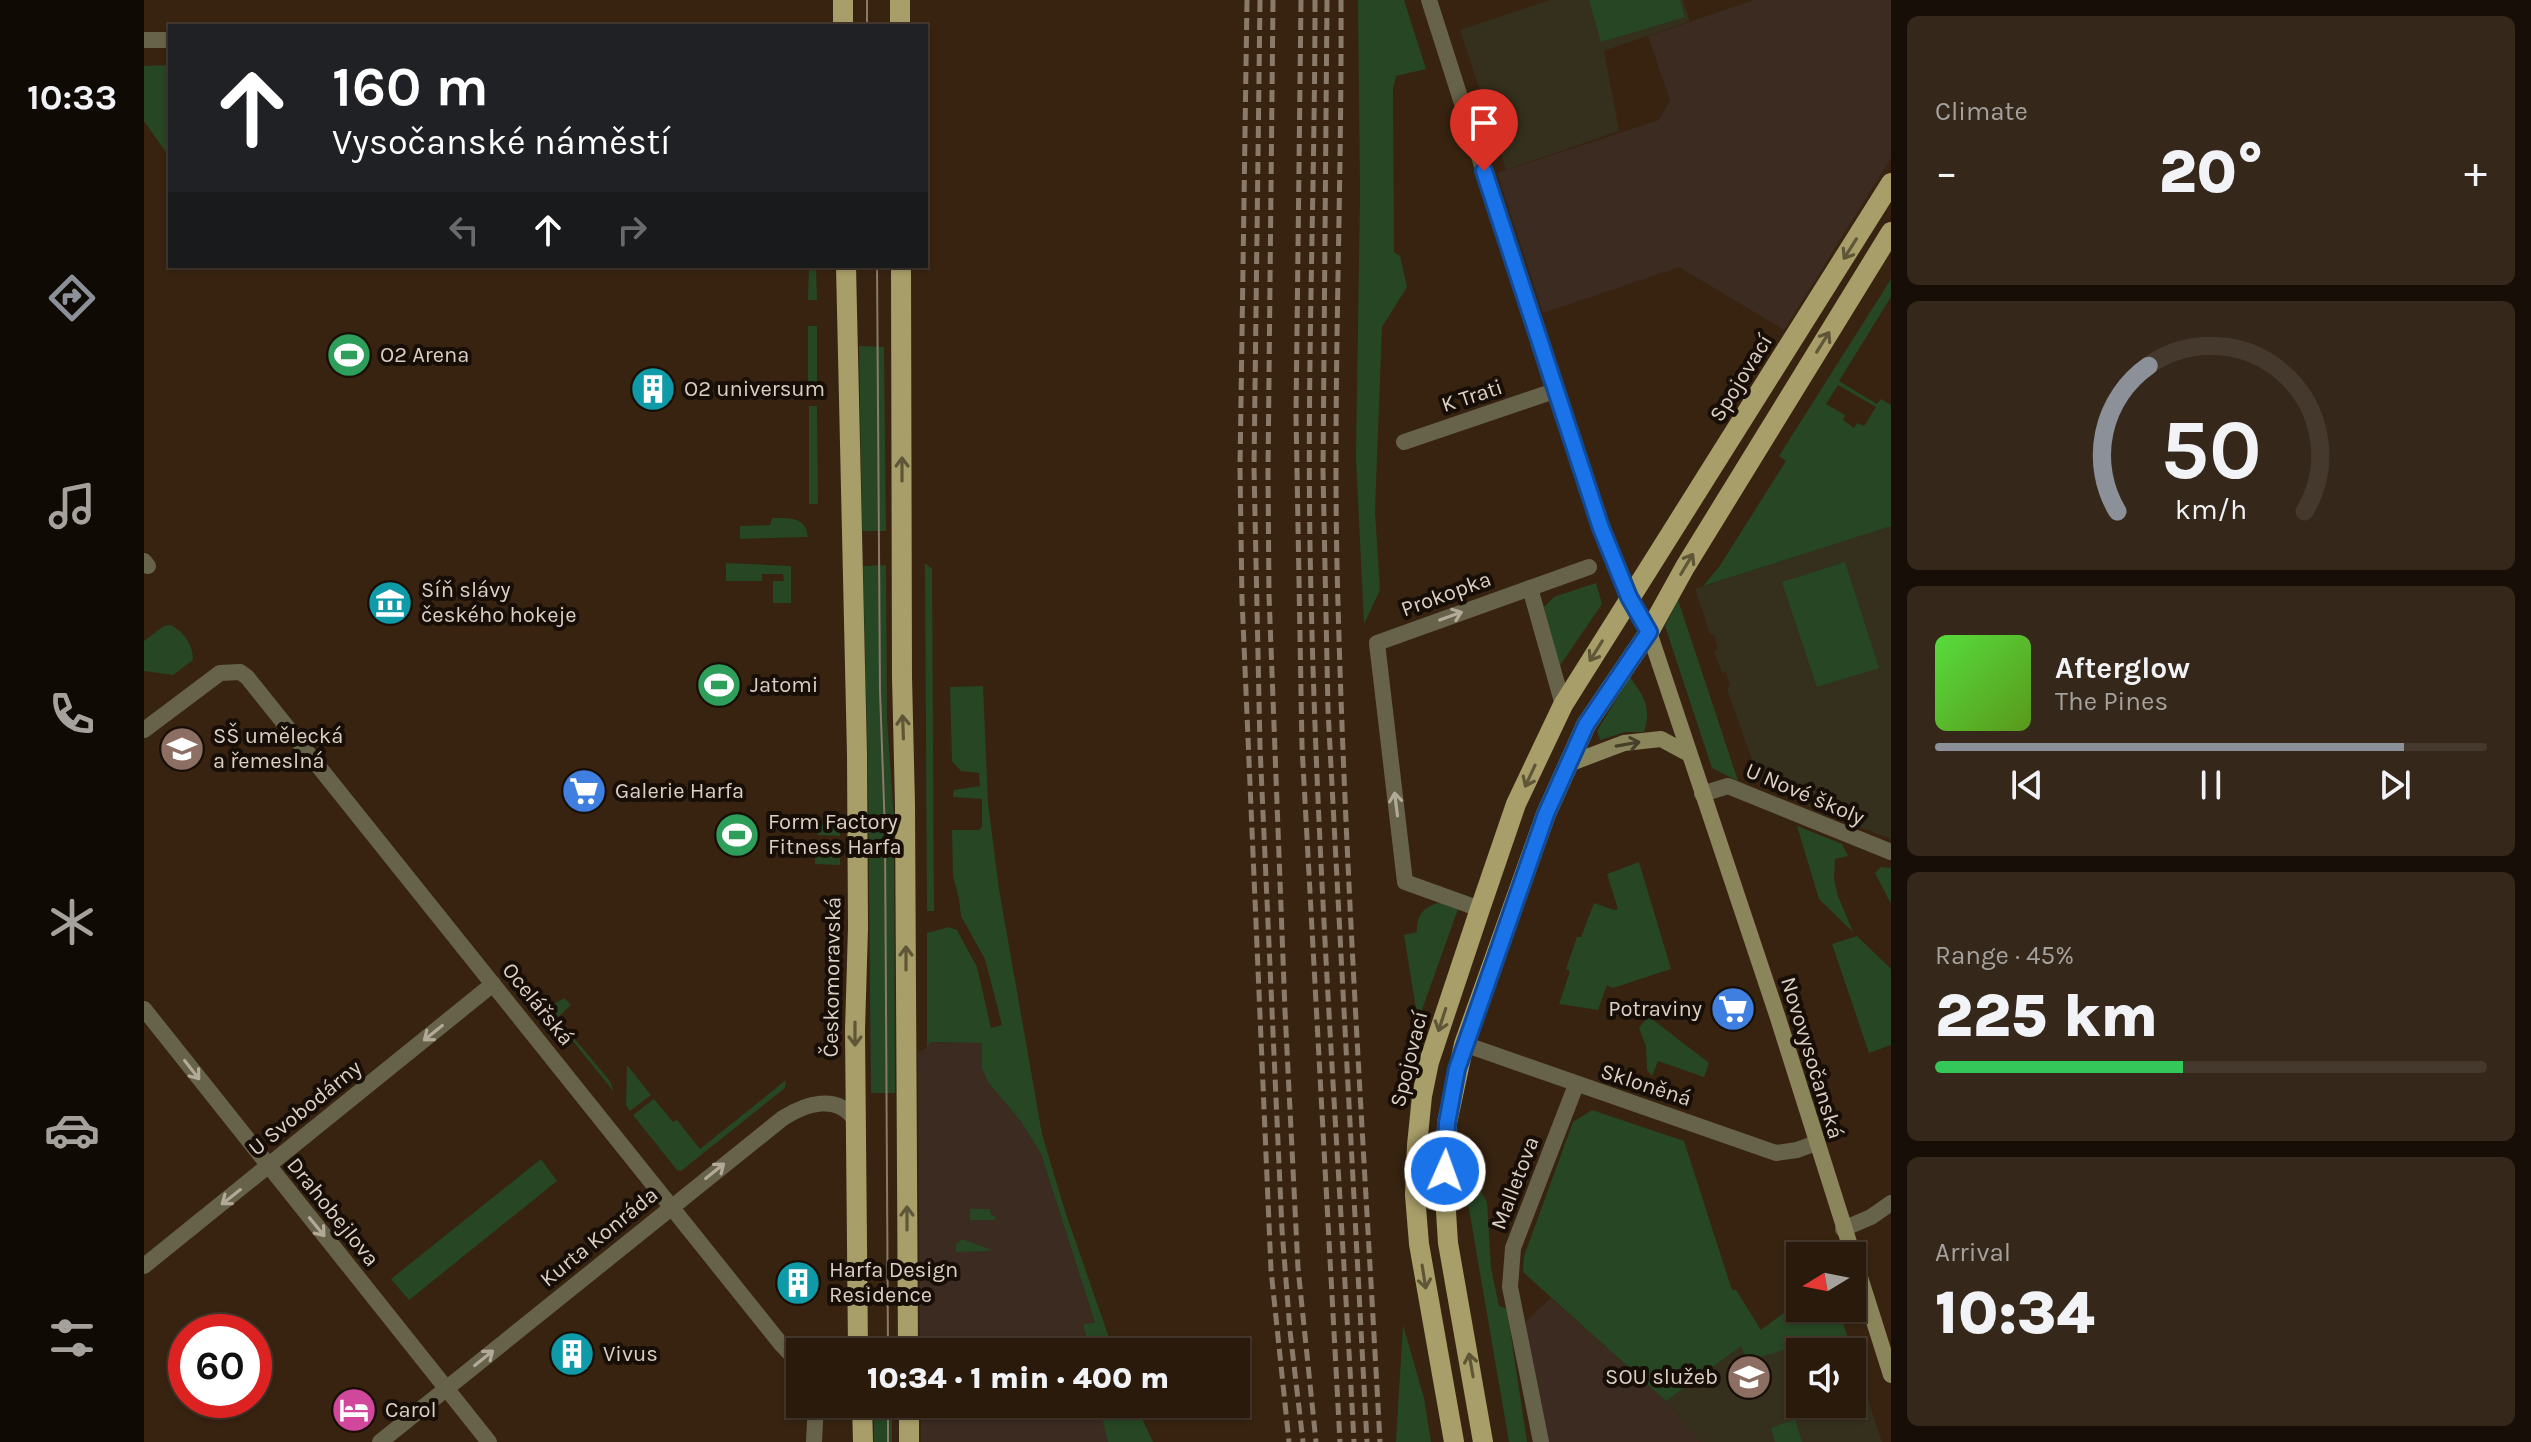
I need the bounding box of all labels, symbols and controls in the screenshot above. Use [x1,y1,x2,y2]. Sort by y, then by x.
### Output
text: 160 m [332,54,489,119]
icon: ahead [200,56,304,160]
text: 10:33 [27,76,117,118]
pin [1450,89,1518,171]
text: Climate [1935,96,2028,127]
icon: arrive [1462,101,1506,145]
text: Vysočanské náměstí [332,121,671,163]
text: 20° [2159,137,2263,207]
text: − [1935,147,1958,198]
text: + [2464,147,2487,198]
icon: left [442,208,486,252]
icon: ahead [526,208,570,252]
icon: right [610,208,654,252]
one-way arrow [1841,237,1857,260]
icon: directions [44,270,100,326]
street label: Spojovací [1704,329,1778,427]
sports icon: O2 Arena [325,331,373,379]
one-way arrow [1815,332,1831,354]
place label: O2 Arena [380,342,469,368]
building icon: O2 universum [629,365,677,413]
street label: K Trati [1438,374,1506,418]
place label: O2 universum [684,376,825,402]
text: 50 [2160,401,2262,498]
one-way arrow [894,456,910,483]
icon: music [44,478,100,534]
text: km/h [2175,493,2247,526]
one-way arrow [1679,553,1695,576]
street label: Prokopka [1397,566,1495,622]
place label: Síň slávy českého hokeje [421,577,577,628]
museum icon: Síň slávy českého hokeje [366,579,414,627]
one-way arrow [1438,608,1463,622]
one-way arrow [1587,639,1603,662]
text: Afterglow [2055,650,2190,686]
sports icon: Jatomi [695,661,743,709]
place label: Jatomi [750,672,818,698]
icon: phone [44,686,100,742]
text: The Pines [2055,686,2168,717]
one-way arrow [895,714,910,741]
place label: SŠ umělecká a řemeslná [213,722,343,774]
school or university icon: SŠ umělecká a řemeslná [158,725,206,773]
one-way arrow [1615,735,1640,750]
street label: U Nové školy [1742,757,1868,831]
one-way arrow [1522,763,1537,787]
icon: previous [2005,763,2049,807]
icon: pause [2189,763,2233,807]
icon: next [2373,763,2417,807]
supermarket icon: Galerie Harfa [560,767,608,815]
place label: Galerie Harfa [615,778,744,804]
one-way arrow [1389,791,1404,818]
place label: Form Factory Fitness Harfa [768,809,902,860]
sports icon: Form Factory Fitness Harfa [713,811,761,859]
icon: climate [44,894,100,950]
street label: Českomoravská [817,896,846,1057]
text: Range · 45% [1935,940,2074,971]
one-way arrow [898,945,914,972]
street label: Ocelářská [497,957,579,1051]
street label: Novovysočanská [1775,974,1849,1142]
text: 225 km [1935,981,2158,1051]
supermarket icon: Potraviny [1709,985,1757,1033]
place label: Potraviny [1608,996,1702,1022]
one-way arrow [1434,1007,1449,1033]
street label: Spojovací [1385,1008,1434,1110]
one-way arrow [847,1020,863,1047]
one-way arrow [423,1024,444,1042]
street label: U Svobodárny [243,1055,367,1161]
street label: Skloněná [1597,1058,1695,1112]
one-way arrow [184,1059,201,1080]
icon: car [44,1102,100,1158]
position arrow [1403,1129,1487,1213]
street label: Malletova [1485,1133,1545,1233]
street label: Drahobejlova [281,1152,385,1272]
one-way arrow [705,1162,725,1180]
street label: Kurta Konráda [535,1182,663,1292]
one-way arrow [221,1188,242,1205]
one-way arrow [900,1205,915,1232]
one-way arrow [308,1217,326,1237]
text: Arrival [1935,1237,2011,1268]
north arrow [1786,1242,1866,1322]
map controls [1786,1242,1866,1418]
place label: Harfa Design Residence [829,1257,958,1308]
building icon: Harfa Design Residence [774,1259,822,1307]
one-way arrow [1417,1264,1432,1289]
text: 10:34 [1935,1278,2094,1348]
icon: filters [44,1310,100,1366]
speed limit sign: 60 [168,1314,272,1418]
building icon: Vivus [548,1330,596,1378]
button: sound [1786,1338,1866,1418]
place label: Vivus [603,1341,658,1367]
one-way arrow [473,1350,494,1367]
one-way arrow [1462,1353,1477,1378]
school or university icon: SOU služeb [1725,1353,1773,1401]
text: 10:34 · 1 min · 400 m [867,1360,1169,1396]
place label: SOU služeb [1605,1364,1718,1390]
hotel icon: Carol [330,1386,378,1434]
place label: Carol [385,1397,437,1423]

